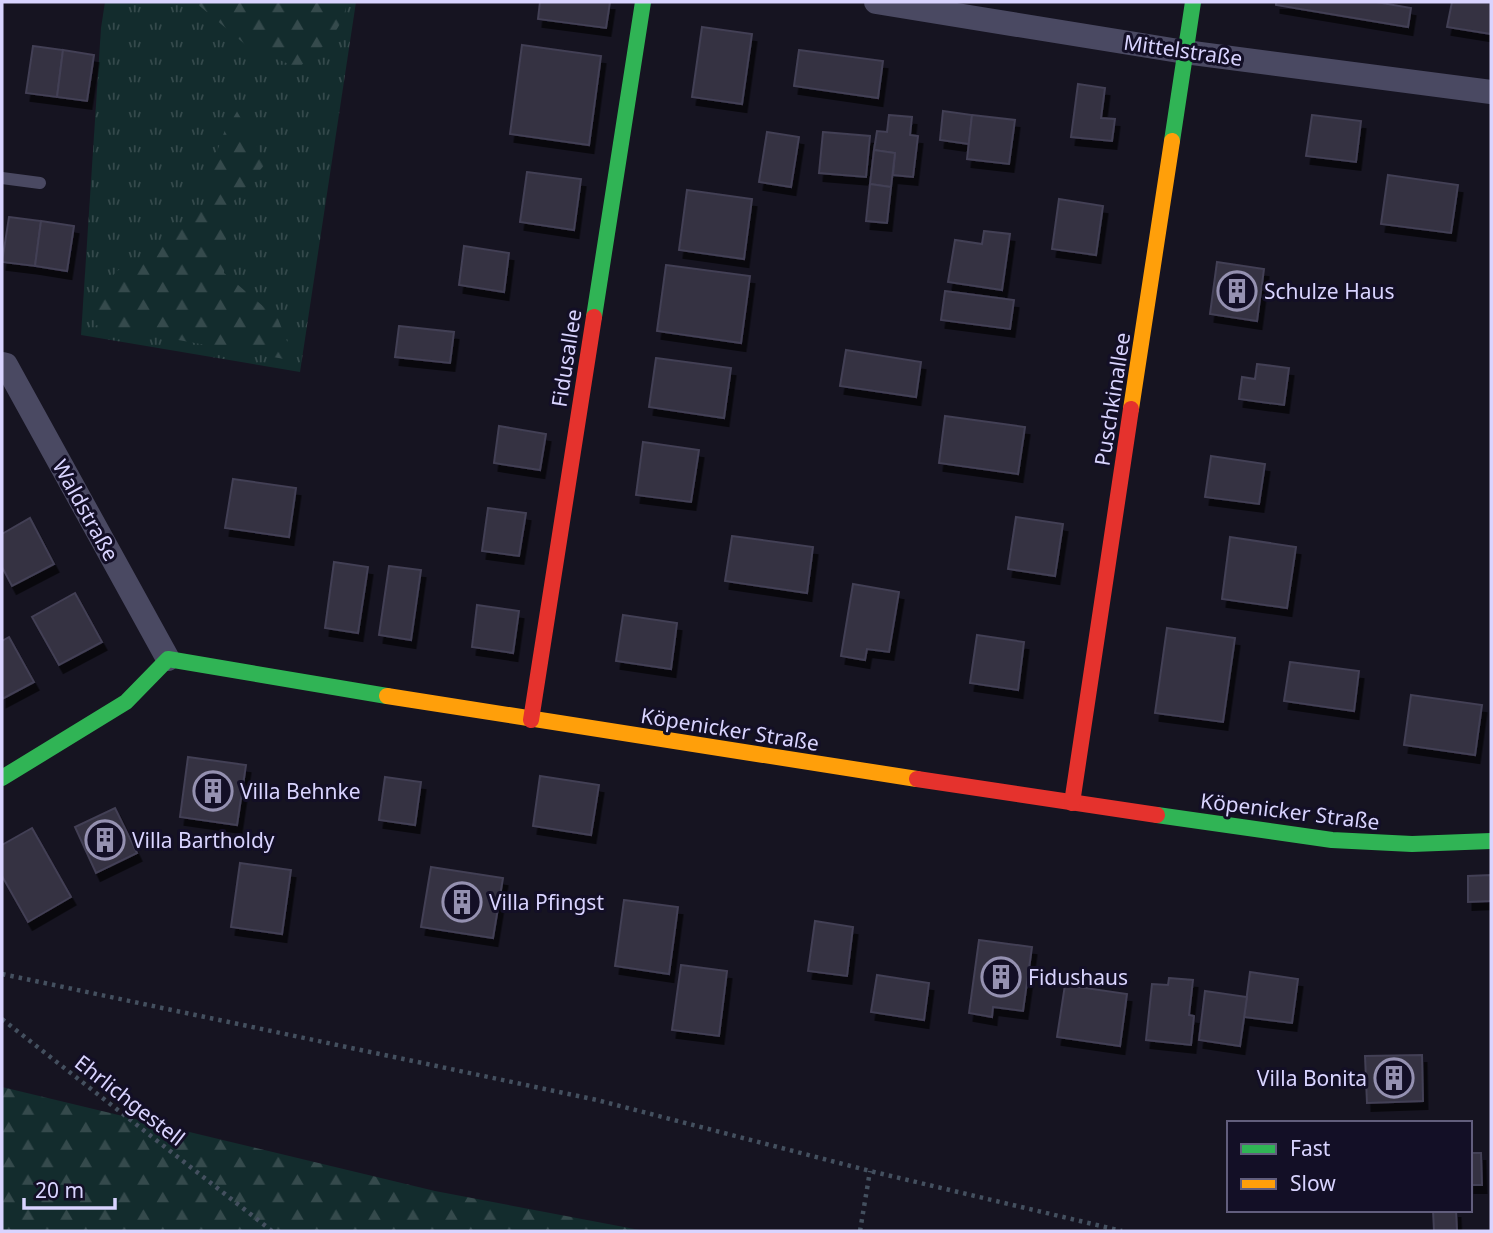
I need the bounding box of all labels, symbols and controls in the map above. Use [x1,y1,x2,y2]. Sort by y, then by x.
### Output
street label: Mittelstraße [1122,28,1244,72]
building icon: Schulze Haus [1216,270,1258,312]
place label: Schulze Haus [1264,277,1395,305]
street label: Fidusallee [544,307,588,409]
street label: Puschkinallee [1088,330,1136,468]
street label: Waldstraße [47,454,125,566]
street label: Köpenicker Straße [639,701,821,757]
building icon: Villa Behnke [192,770,234,812]
place label: Villa Behnke [240,777,361,805]
street label: Köpenicker Straße [1199,786,1381,836]
building icon: Villa Bartholdy [84,819,126,861]
place label: Villa Bartholdy [132,826,275,854]
building icon: Villa Pfingst [441,881,483,923]
place label: Villa Pfingst [489,888,604,916]
building icon: Fidushaus [980,956,1022,998]
place label: Fidushaus [1028,963,1128,991]
street label: Ehrlichgestell [69,1048,191,1152]
building icon: Villa Bonita [1373,1057,1415,1099]
place label: Villa Bonita [1257,1064,1367,1092]
legend [1227,1121,1472,1212]
text: Fast [1290,1134,1331,1162]
scale bar [24,1166,116,1210]
text: Slow [1290,1169,1336,1197]
text: 20 m [35,1176,84,1204]

